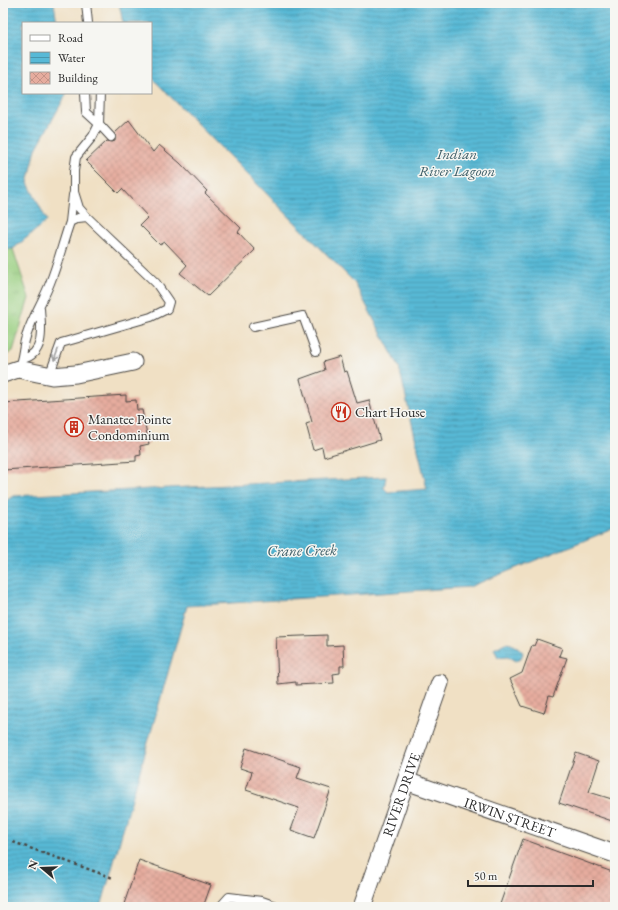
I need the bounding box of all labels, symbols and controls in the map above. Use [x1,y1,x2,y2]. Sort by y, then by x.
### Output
legend [22,22,152,94]
text: Road [58,30,84,46]
text: Water [58,50,85,66]
text: Building [58,70,99,86]
water label: Indian River Lagoon [419,144,495,180]
one-way arrow [52,348,59,361]
restaurant icon: Chart House [330,401,352,423]
place label: Chart House [355,403,426,421]
place label: Manatee Pointe Condominium [88,410,172,444]
building icon: Manatee Pointe Condominium [63,416,85,438]
water label: Crane Creek [267,540,337,560]
street label: RIVER DRIVE [378,750,424,839]
street label: IRWIN STREET [462,793,559,842]
north arrow [22,848,62,888]
text: N [24,858,41,871]
scale bar [468,862,593,888]
text: 50 m [474,868,498,884]

